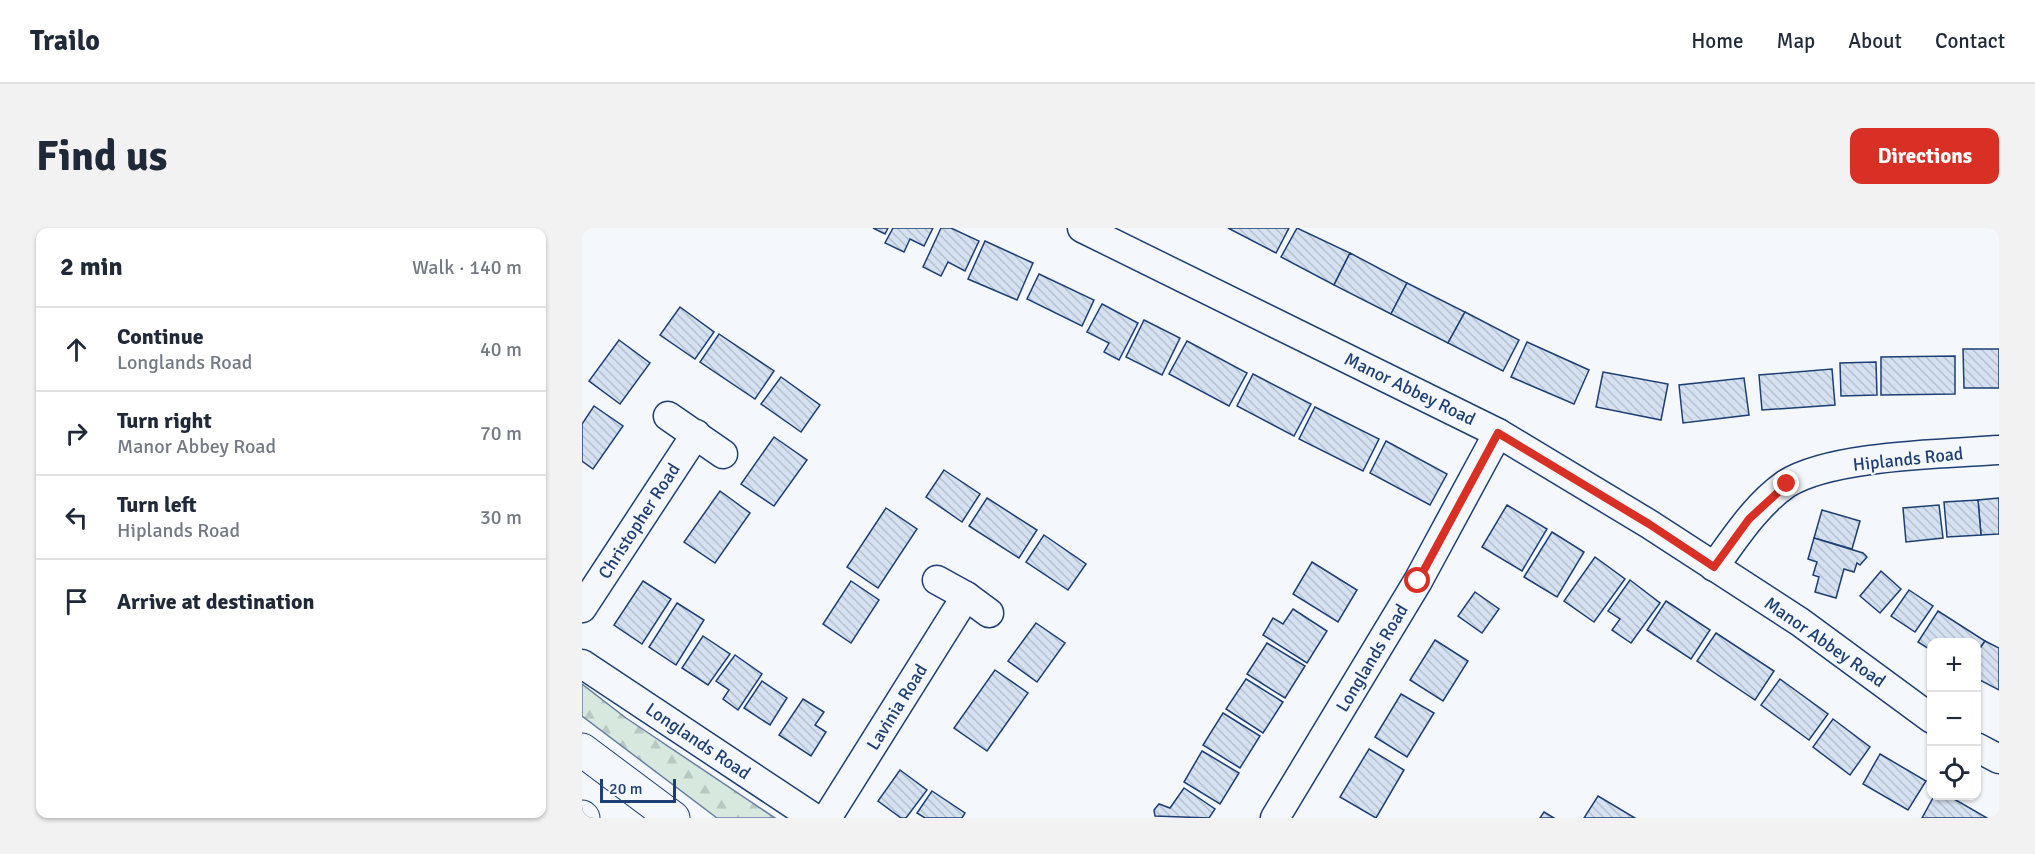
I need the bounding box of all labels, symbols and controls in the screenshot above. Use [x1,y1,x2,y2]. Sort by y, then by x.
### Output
text: Trailo [30,24,100,58]
text: Home [1691,28,1744,54]
text: Map [1777,28,1815,54]
text: About [1848,28,1902,54]
text: Contact [1935,28,2005,54]
button: Directions [1850,128,1999,184]
text: Find us [36,131,167,182]
text: 2 min [60,251,123,283]
text: Walk · 140 m [412,255,522,280]
text: Continue [117,323,204,350]
icon: ahead [60,333,93,366]
text: 40 m [480,337,522,362]
street label: Manor Abbey Road [1341,348,1479,430]
text: Longlands Road [117,350,252,375]
text: Turn right [117,407,212,434]
icon: right [60,417,93,450]
text: 70 m [480,421,522,446]
text: Manor Abbey Road [117,434,276,459]
street label: Hiplands Road [1852,442,1964,476]
street label: Christopher Road [593,459,685,583]
route end [1773,470,1799,496]
text: Turn left [117,491,197,518]
icon: left [60,501,93,534]
text: 30 m [480,505,522,530]
text: Hiplands Road [117,518,240,543]
route start [1404,567,1430,593]
icon: arrive [60,585,93,618]
text: Arrive at destination [117,588,314,615]
street label: Manor Abbey Road [1760,592,1890,692]
street label: Longlands Road [1331,600,1413,716]
map controls [1927,638,1981,800]
button: + [1927,638,1981,692]
street label: Lavinia Road [862,660,932,754]
button: − [1927,692,1981,746]
street label: Longlands Road [641,698,755,784]
button: locate [1927,746,1981,800]
scale bar [600,776,676,804]
text: 20 m [609,779,643,799]

